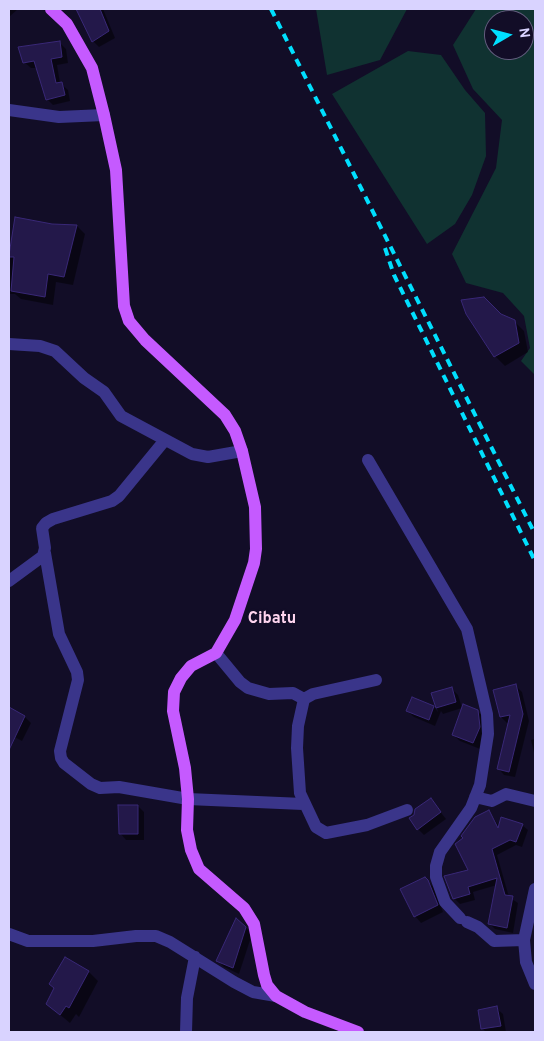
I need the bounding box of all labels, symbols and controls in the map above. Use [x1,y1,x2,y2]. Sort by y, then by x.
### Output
north arrow [484,10,534,60]
text: N [514,27,532,39]
district label: Cibatu [248,610,296,630]

